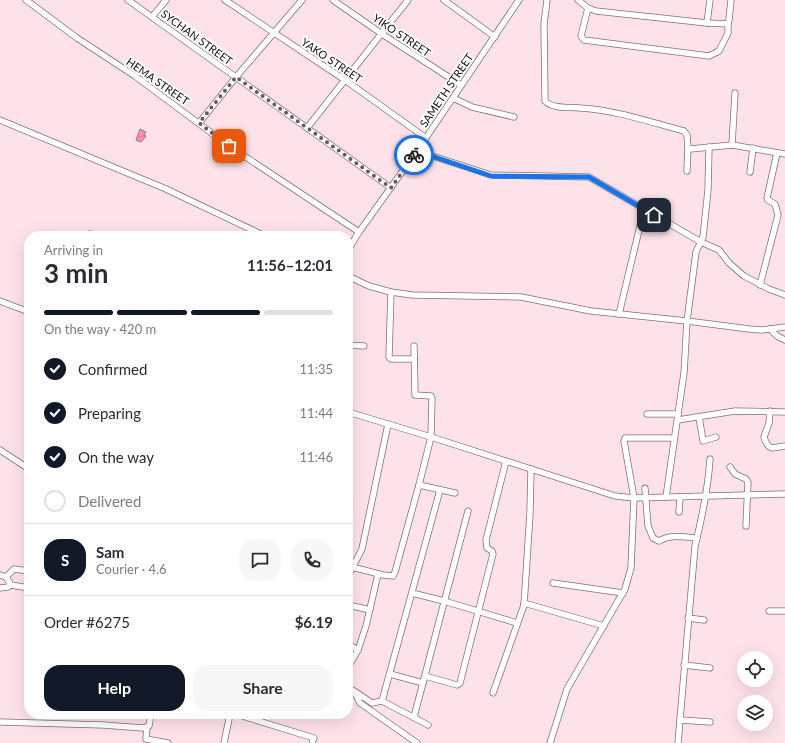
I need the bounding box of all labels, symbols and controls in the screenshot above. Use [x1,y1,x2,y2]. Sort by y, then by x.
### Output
street label: SYCHAN STREET [159,7,236,68]
street label: YIKO STREET [371,11,434,59]
street label: YAKO STREET [299,35,365,85]
street label: SAMETH STREET [417,50,476,129]
street label: HEMA STREET [124,55,192,108]
pin [212,129,246,163]
icon: bag [218,135,240,157]
courier [394,135,434,175]
icon: bike [403,144,425,166]
pin [637,198,671,232]
icon: home [643,204,665,226]
text: Arriving in [44,242,103,258]
text: 11:56–12:01 [247,256,333,274]
text: 3 min [44,257,108,289]
text: On the way · 420 m [44,321,156,337]
icon: check [44,358,66,380]
text: Confirmed [78,360,147,378]
text: 11:35 [300,361,333,377]
icon: check [44,402,66,424]
text: Preparing [78,404,141,422]
text: 11:44 [300,405,333,421]
icon: check [44,446,66,468]
text: On the way [78,448,154,466]
text: 11:46 [300,449,333,465]
text: Delivered [78,492,141,510]
button: chat [239,539,281,581]
button: phone [291,539,333,581]
text: Sam [96,543,124,561]
text: S [61,551,69,569]
text: Courier · 4.6 [96,561,167,577]
text: Order #6275 [44,613,130,631]
text: $6.19 [295,613,333,631]
map controls [737,651,773,731]
button: locate [737,651,773,687]
button: Help [44,665,185,711]
button: Share [193,665,333,711]
button: layers [737,695,773,731]

